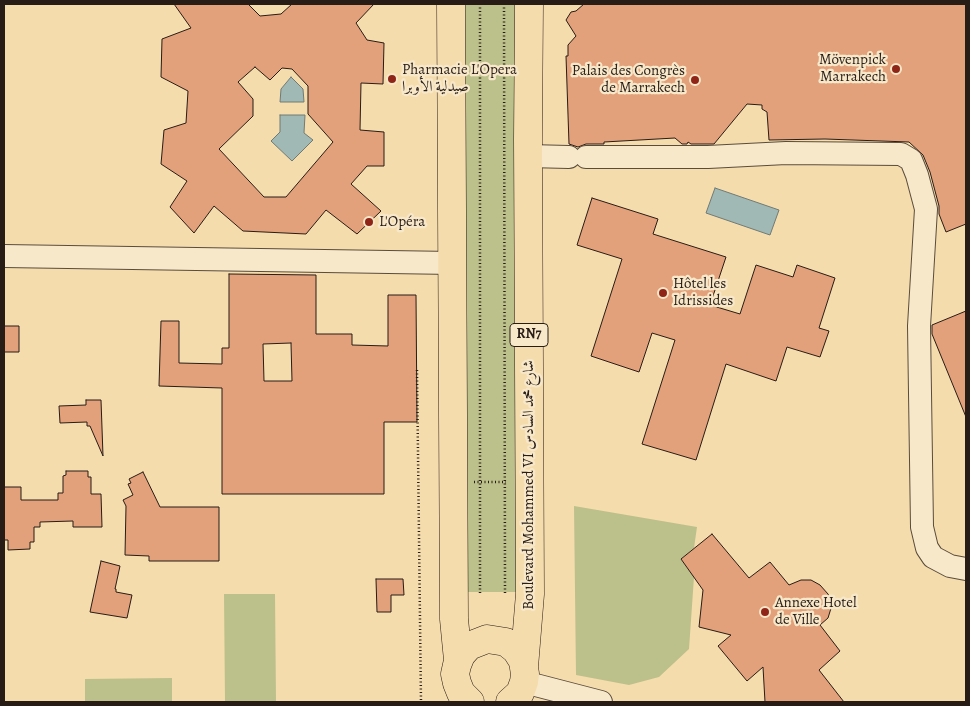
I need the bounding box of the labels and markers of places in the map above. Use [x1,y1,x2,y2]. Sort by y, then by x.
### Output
place label: Mövenpick Marrakech [819,51,886,86]
place label: Pharmacie L'Opera صيدلية الأوبرا [402,61,517,96]
place label: Palais des Congrès de Marrakech [572,62,685,97]
marker: Mövenpick Marrakech [890,63,902,75]
marker: Pharmacie L'Opera صيدلية الأوبرا [386,73,398,85]
marker: Palais des Congrès de Marrakech [689,74,701,86]
place label: L'Opéra [379,213,425,231]
marker: L'Opéra [363,216,375,228]
place label: Hôtel les Idrissides [673,275,733,310]
marker: Hôtel les Idrissides [657,287,669,299]
place label: Annexe Hotel de Ville [775,594,857,629]
marker: Annexe Hotel de Ville [759,606,771,618]

